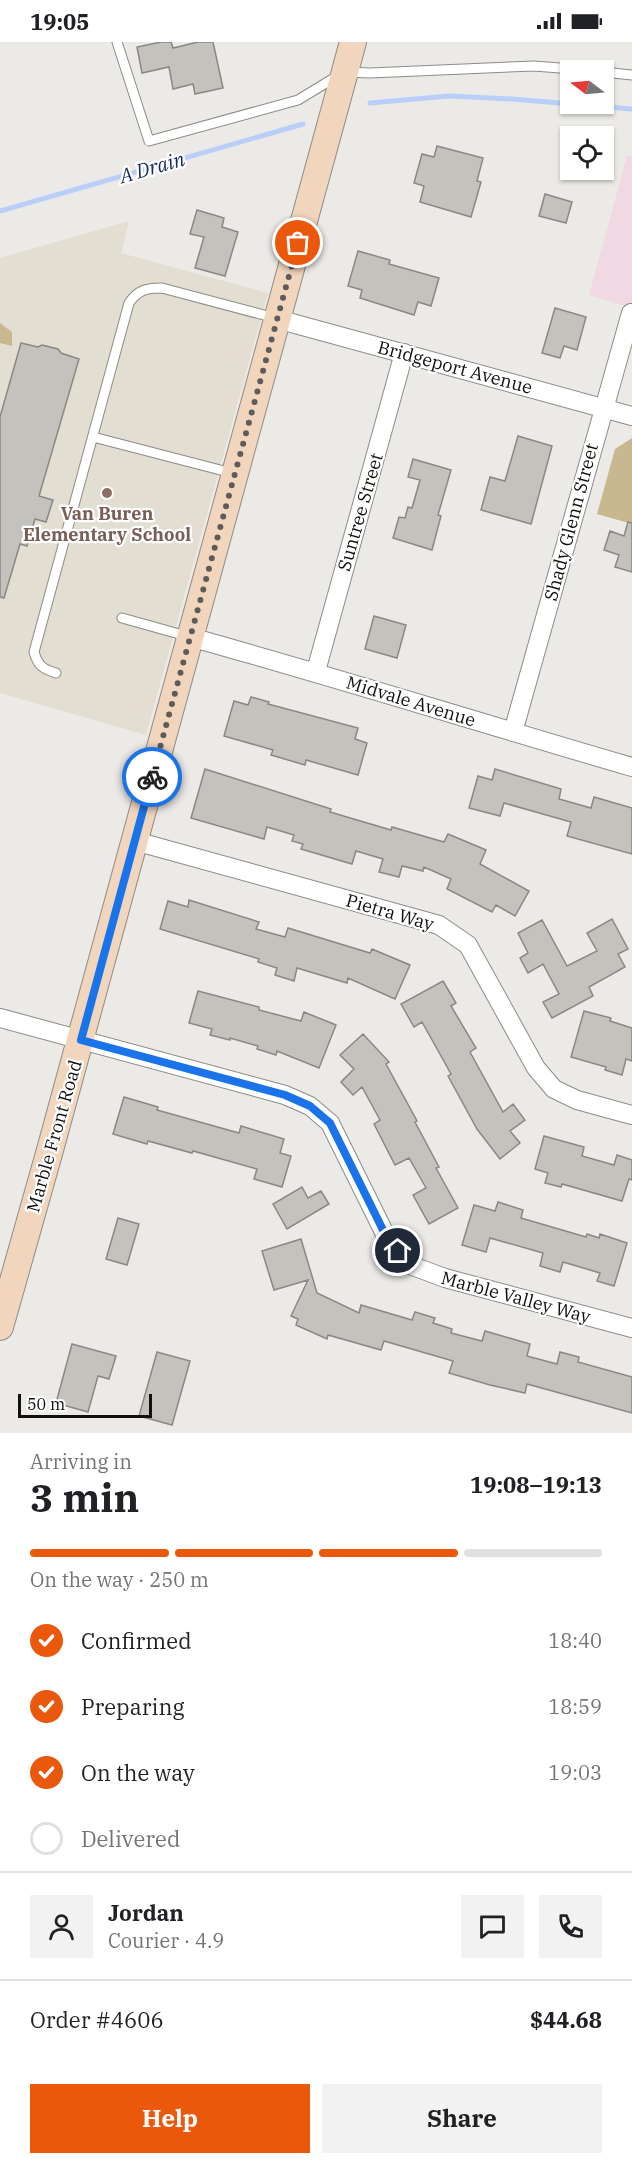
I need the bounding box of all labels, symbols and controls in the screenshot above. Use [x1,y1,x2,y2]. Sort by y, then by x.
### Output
text: 19:05 [30,7,89,36]
north arrow [560,60,614,114]
map controls [560,60,614,180]
button: locate [560,126,614,180]
water label: A Drain [114,145,188,190]
pin [272,217,323,268]
icon: bag [281,226,314,259]
street label: Bridgeport Avenue [375,335,535,399]
street label: Shady Glenn Street [539,441,603,603]
street label: Suntree Street [332,450,388,574]
marker: Van Buren Elementary School [100,486,114,500]
place label: Van Buren Elementary School [23,502,191,546]
street label: Midvale Avenue [344,670,478,732]
courier [122,747,182,807]
icon: bike [136,761,169,794]
street label: Pietra Way [343,888,437,936]
street label: Marble Front Road [21,1057,87,1215]
pin [372,1225,423,1276]
icon: home [381,1234,414,1267]
street label: Marble Valley Way [439,1266,594,1328]
scale bar [18,1391,152,1418]
text: 50 m [27,1394,65,1414]
text: Arriving in [30,1448,132,1475]
text: 19:08–19:13 [470,1470,602,1499]
text: 3 min [30,1472,139,1523]
text: On the way · 250 m [30,1566,209,1593]
icon: check [30,1624,63,1657]
text: Confirmed [81,1626,192,1655]
text: 18:40 [548,1627,602,1654]
icon: check [30,1690,63,1723]
text: Preparing [81,1692,185,1721]
text: 18:59 [548,1693,602,1720]
icon: check [30,1756,63,1789]
text: On the way [81,1758,195,1787]
text: 19:03 [548,1759,602,1786]
text: Delivered [81,1824,180,1853]
button: person [30,1895,93,1958]
button: chat [461,1895,524,1958]
button: phone [539,1895,602,1958]
text: Jordan [108,1898,184,1927]
text: Courier · 4.9 [108,1927,224,1954]
text: Order #4606 [30,2005,164,2034]
text: $44.68 [530,2005,602,2034]
button: Help [30,2084,310,2153]
button: Share [322,2084,602,2153]

